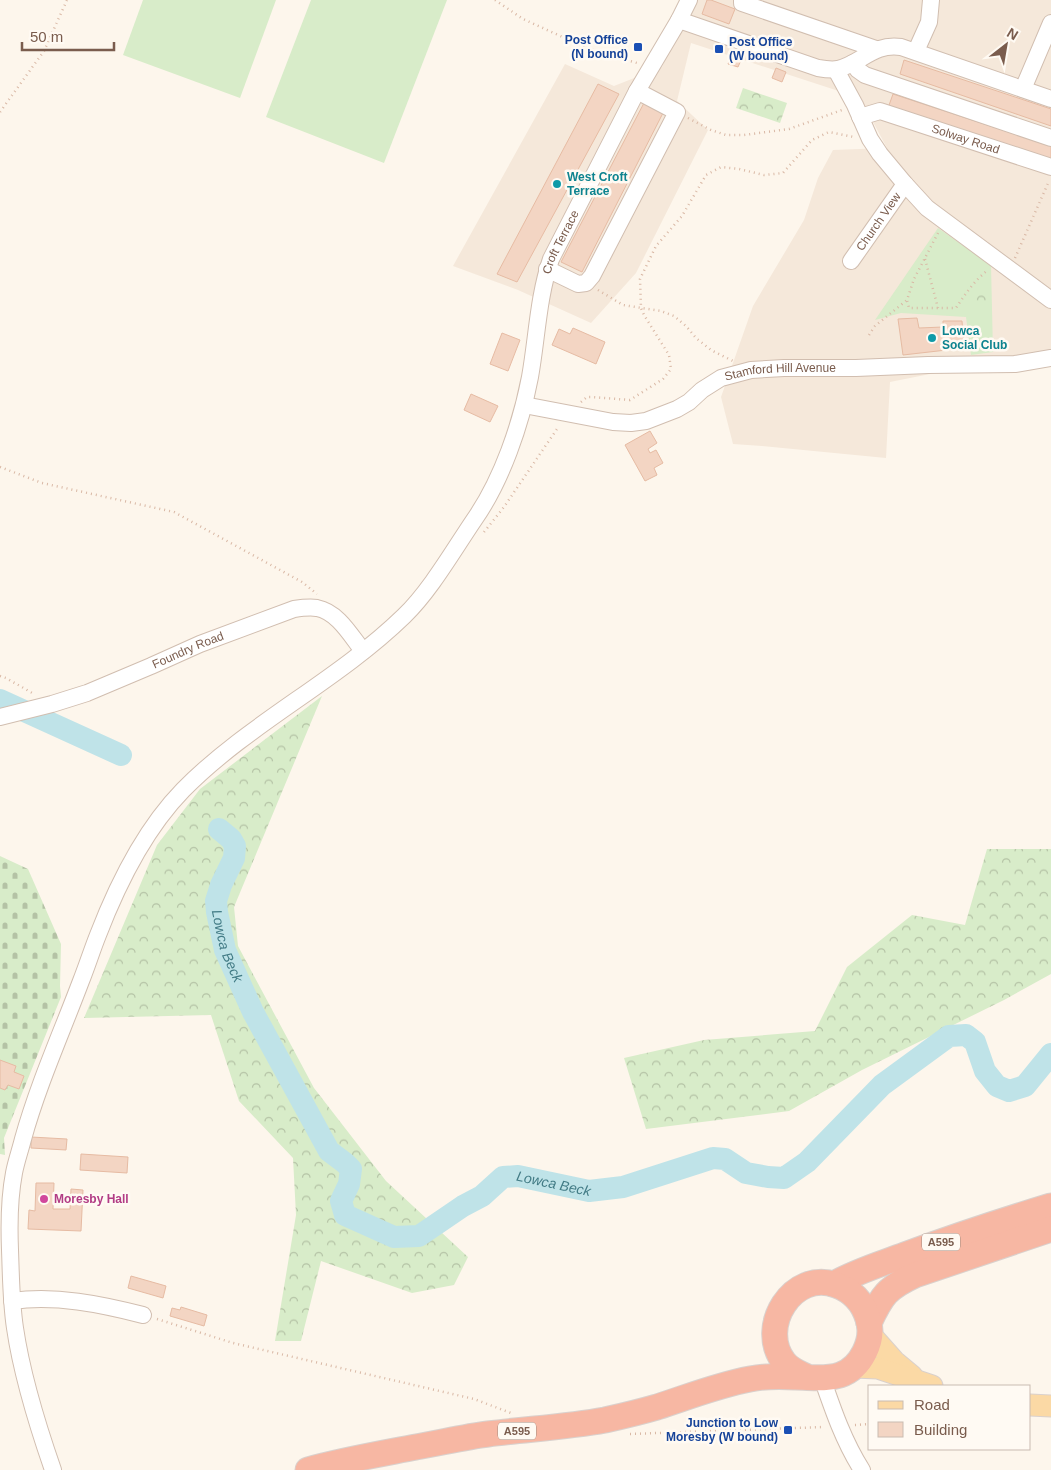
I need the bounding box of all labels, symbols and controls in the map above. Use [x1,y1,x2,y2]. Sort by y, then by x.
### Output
scale bar [22,20,115,52]
north arrow [981,20,1031,70]
text: N [1004,24,1021,43]
text: 50 m [30,28,63,45]
place label: Post Office (N bound) [565,33,628,61]
place label: Post Office (W bound) [729,35,793,63]
marker: Post Office (N bound) [632,41,644,53]
marker: Post Office (W bound) [713,43,725,55]
street label: Solway Road [930,121,1001,157]
place label: West Croft Terrace [567,170,627,198]
marker: West Croft Terrace [551,178,563,190]
street label: Church View [853,190,904,254]
street label: Croft Terrace [540,208,582,276]
place label: Lowca Social Club [942,324,1007,352]
marker: Lowca Social Club [926,332,938,344]
street label: Stamford Hill Avenue [723,361,836,384]
street label: Foundry Road [150,629,226,671]
water label: Lowca Beck [209,908,247,986]
water label: Lowca Beck [515,1168,593,1199]
place label: Moresby Hall [54,1192,129,1206]
marker: Moresby Hall [38,1193,50,1205]
road number: A595 [922,1234,960,1250]
legend [868,1385,1031,1450]
text: Road [914,1396,950,1413]
place label: Junction to Low Moresby (W bound) [666,1416,779,1444]
text: Building [914,1421,967,1438]
road number: A595 [498,1422,536,1440]
marker: Junction to Low Moresby (W bound) [782,1424,794,1436]

